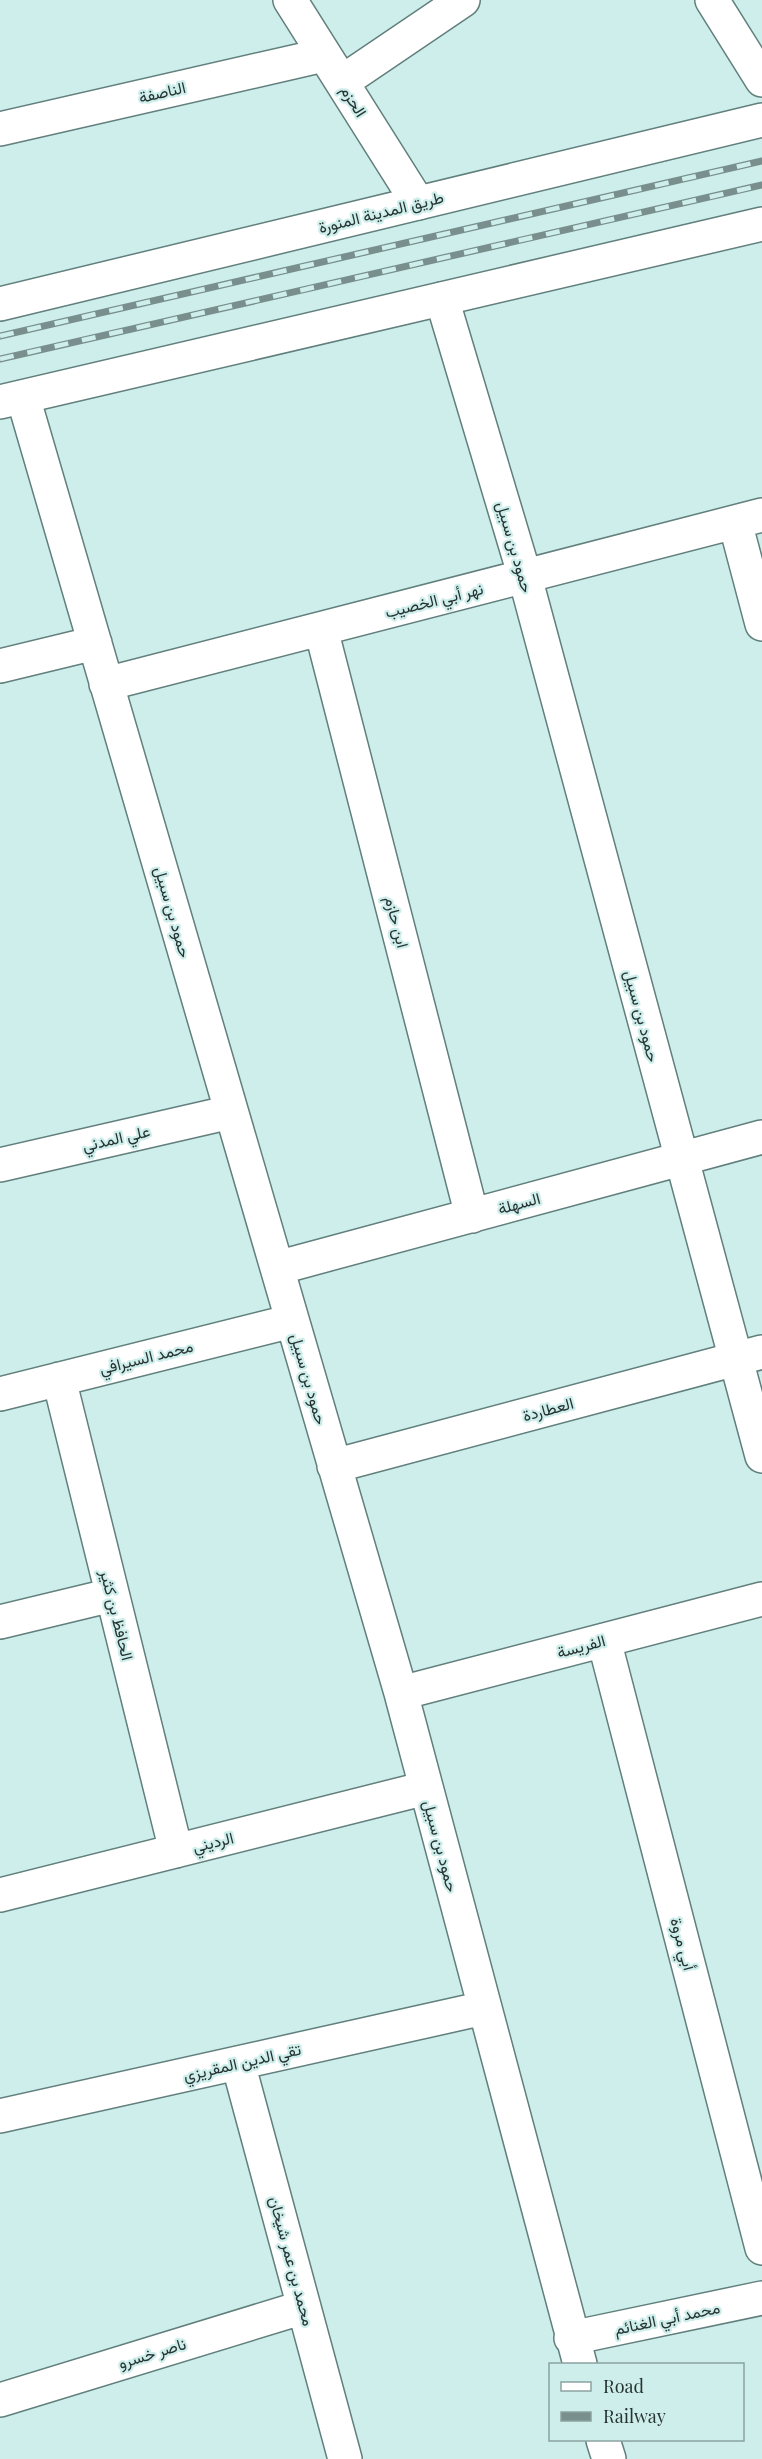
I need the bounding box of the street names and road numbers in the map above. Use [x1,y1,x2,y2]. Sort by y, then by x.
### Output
street label: الناصفة [136,76,187,107]
street label: الحزم [336,81,372,121]
street label: طريق المدينة المنورة [316,186,446,238]
street label: حمود بن سبيل [491,499,539,596]
street label: نهر أبي الخصيب [383,577,486,626]
street label: حمود بن سبيل [149,864,197,961]
street label: ابن حازم [380,894,414,950]
street label: حمود بن سبيل [619,968,665,1065]
street label: علي المدني [80,1120,153,1159]
street label: السهلة [495,1187,543,1219]
street label: حمود بن سبيل [285,1331,333,1428]
street label: محمد السيرافي [97,1335,196,1382]
street label: العطاردة [520,1392,576,1426]
street label: الحافظ بن كثير [95,1566,139,1663]
street label: الفريسة [554,1629,608,1663]
street label: حمود بن سبيل [418,1798,464,1895]
street label: الرديني [190,1826,237,1861]
street label: أبي مروة [663,1915,701,1974]
street label: تقي الدين المقريزي [181,2038,304,2089]
street label: محمد بن عمر شيخان [264,2194,320,2328]
street label: محمد أبي الغنائم [612,2296,722,2343]
street label: ناصر خسرو [116,2332,188,2374]

